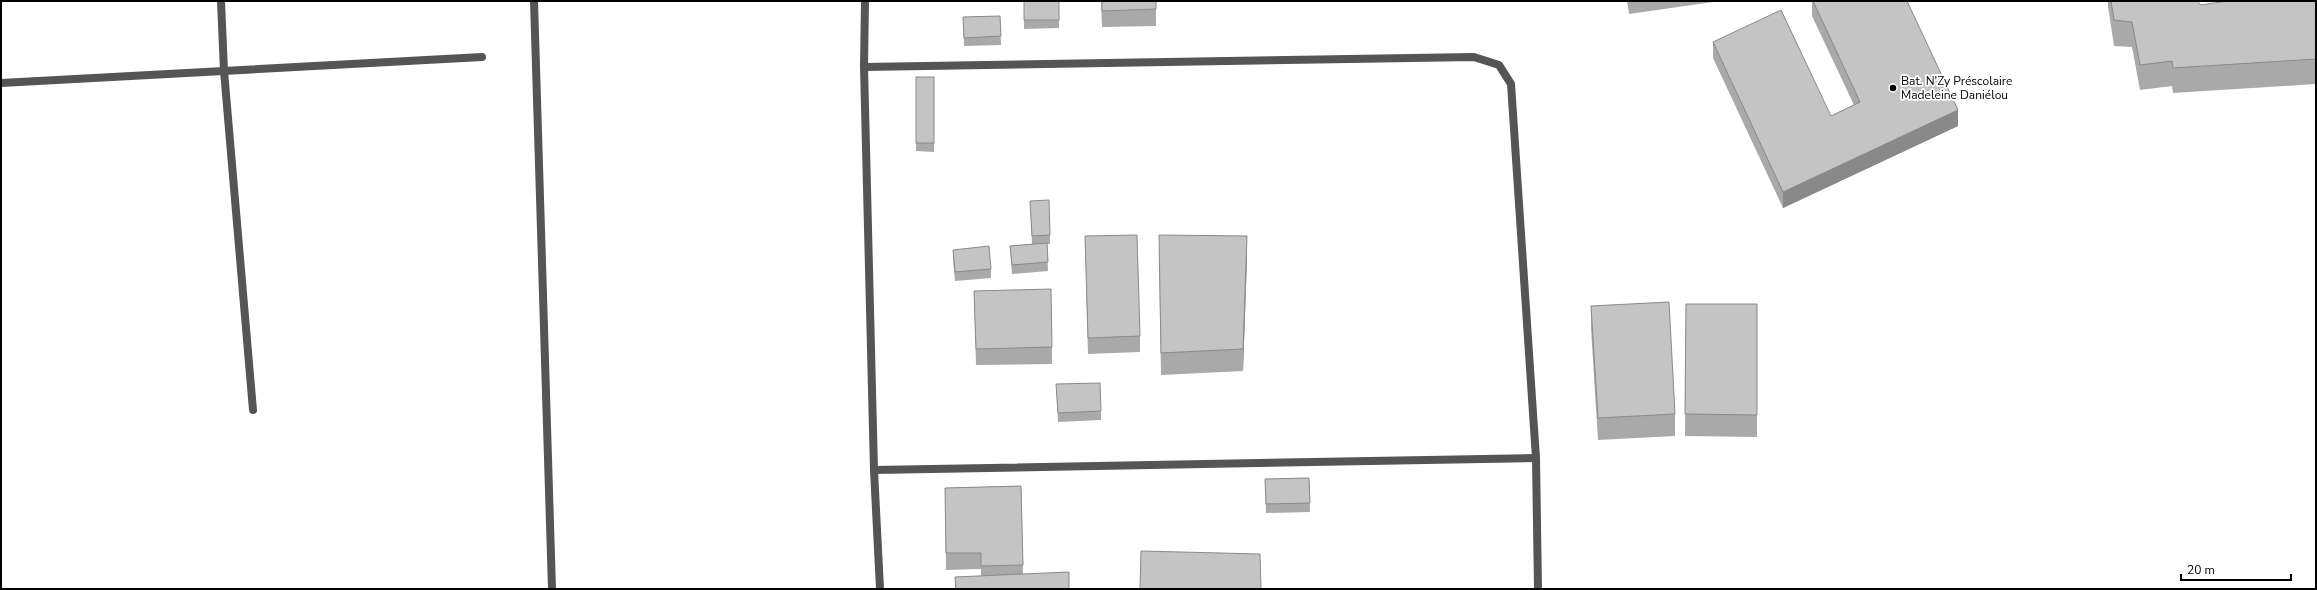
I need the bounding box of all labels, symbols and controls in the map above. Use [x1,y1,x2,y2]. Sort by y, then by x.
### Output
place label: Bat. N'Zy Préscolaire Madeleine Daniélou [1901,73,2012,103]
marker: Bat. N'Zy Préscolaire Madeleine Daniélou [1888,83,1898,93]
scale bar [2181,556,2291,582]
text: 20 m [2187,562,2215,578]

